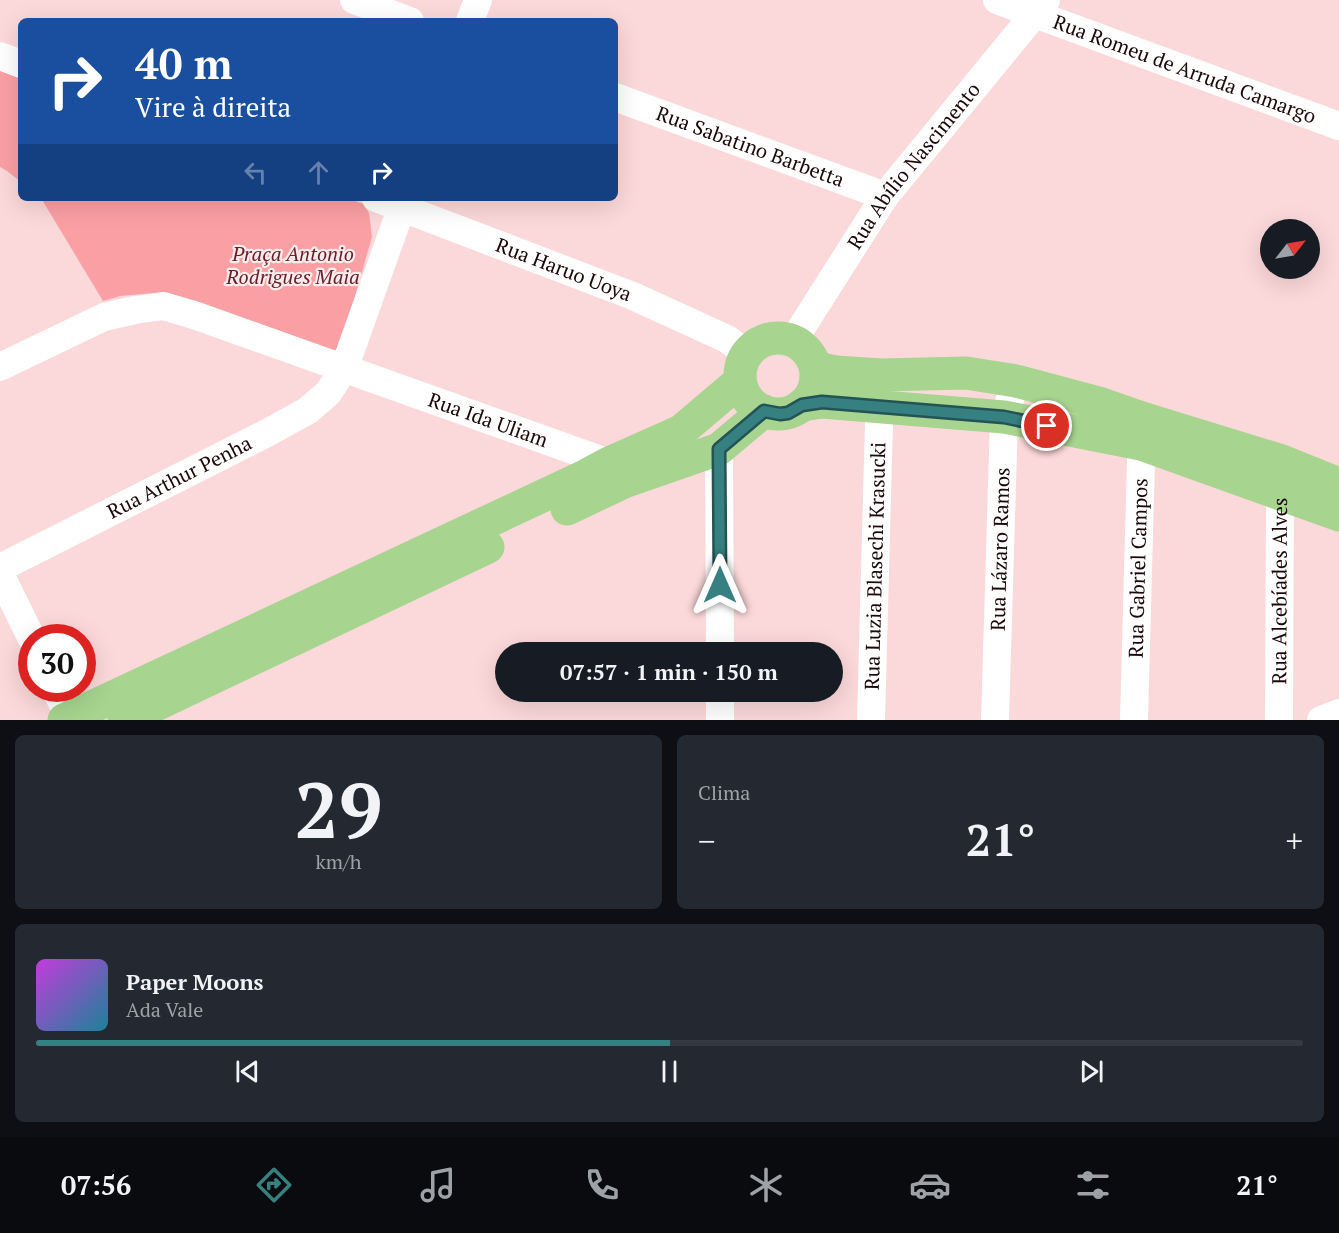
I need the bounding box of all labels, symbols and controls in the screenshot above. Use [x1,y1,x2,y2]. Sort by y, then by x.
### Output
street label: Rua Romeu de Arruda Camargo [1050,8,1320,129]
text: 40 m [135,35,233,91]
icon: right [36,42,114,120]
street label: Rua Abílio Nascimento [841,76,986,254]
text: Vire à direita [135,89,291,125]
street label: Rua Sabatino Barbetta [653,99,848,193]
icon: left [239,156,272,189]
icon: ahead [302,156,335,189]
icon: right [365,156,398,189]
north arrow [1260,219,1320,279]
map controls [1260,219,1320,279]
street label: Rua Haruo Uoya [492,231,636,307]
park label: Praça Antonio Rodrigues Maia [225,240,360,290]
street label: Rua Ida Uliam [425,386,552,453]
pin [1021,400,1072,451]
icon: arrive [1030,409,1063,442]
street label: Rua Arthur Penha [102,429,256,525]
street label: Rua Luzia Blasechi Krasucki [858,442,891,690]
street label: Rua Lázaro Ramos [984,467,1016,631]
street label: Rua Gabriel Campos [1122,478,1153,658]
street label: Rua Alcebíades Alves [1265,497,1293,685]
position arrow [688,553,752,617]
speed limit sign: 30 [18,624,96,702]
text: 07:57 · 1 min · 150 m [560,657,778,686]
text: 29 [294,757,383,860]
text: Clima [698,779,750,806]
text: 21° [966,809,1035,869]
text: − [698,819,716,862]
text: + [1285,819,1303,862]
text: km/h [315,848,362,875]
text: Paper Moons [126,967,264,996]
text: Ada Vale [126,996,203,1023]
icon: previous [231,1055,264,1088]
icon: pause [653,1055,686,1088]
icon: next [1075,1055,1108,1088]
icon: directions [253,1164,295,1206]
icon: music [417,1164,459,1206]
icon: phone [581,1164,623,1206]
icon: climate [745,1164,787,1206]
icon: car [909,1164,951,1206]
icon: filters [1072,1164,1114,1206]
text: 07:56 [61,1167,131,1203]
text: 21° [1236,1167,1278,1203]

